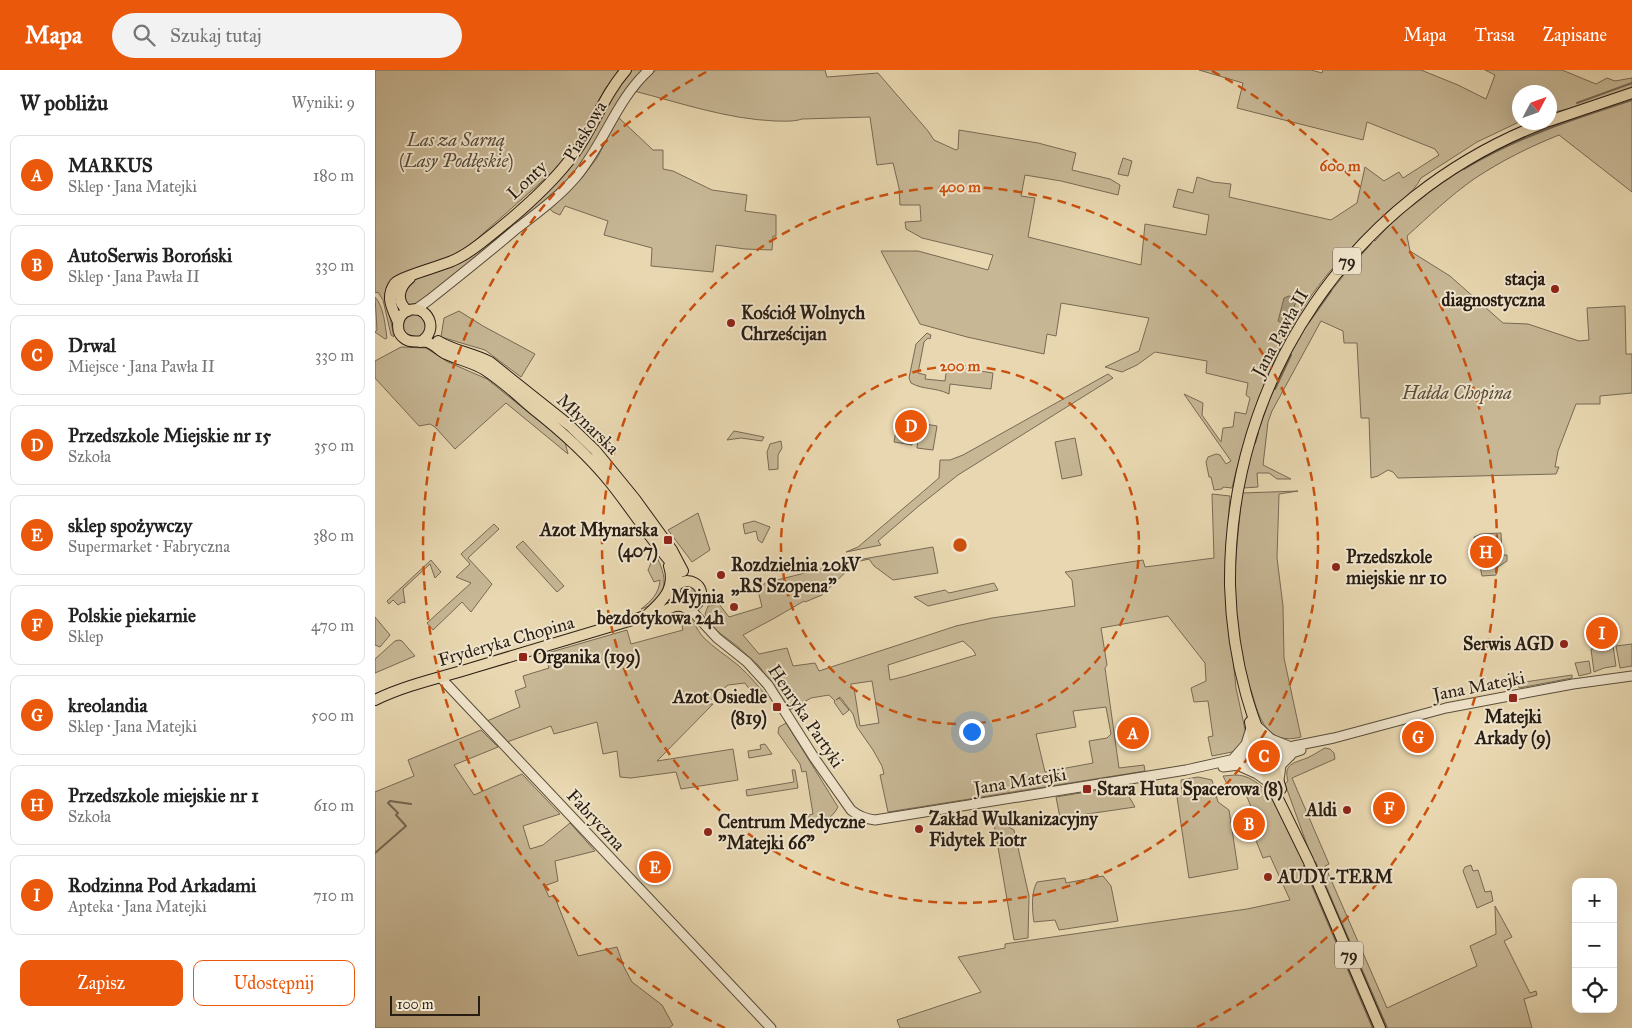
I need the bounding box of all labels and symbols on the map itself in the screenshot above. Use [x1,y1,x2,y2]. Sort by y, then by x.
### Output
north arrow [1512,85,1557,130]
street label: Piaskowa [559,97,612,165]
park label: Las za Sarną (Lasy Podłęskie) [399,129,513,173]
street label: Lonty [502,156,552,204]
text: 600 m [1320,157,1361,175]
text: 400 m [939,178,981,197]
road number: 79 [1333,248,1361,275]
place label: stacja diagnostyczna [1442,268,1545,312]
marker: stacja diagnostyczna [1549,283,1561,295]
street label: Jana Pawła II [1246,285,1314,383]
place label: Kościół Wolnych Chrześcijan [741,302,866,346]
marker: Kościół Wolnych Chrześcijan [725,317,737,329]
text: 200 m [940,357,981,375]
park label: Hałda Chopina [1401,382,1512,405]
street label: Młynarska [552,389,624,459]
pin: D [895,407,927,445]
place label: Azot Młynarska (407) [539,519,658,563]
pin: H [1470,533,1502,571]
marker: Azot Młynarska (407) [662,534,674,546]
centre of rings [951,536,969,554]
place label: Przedszkole miejskie nr 10 [1345,546,1447,590]
place label: Rozdzielnia 20kV „RS Szopena” [731,554,862,598]
marker: Przedszkole miejskie nr 10 [1330,561,1342,573]
marker: Rozdzielnia 20kV „RS Szopena” [715,569,727,581]
place label: Myjnia bezdotykowa 24h [596,586,725,630]
marker: Myjnia bezdotykowa 24h [728,601,740,613]
street label: Fryderyka Chopina [435,611,577,671]
pin: I [1586,614,1618,652]
place label: Serwis AGD [1463,633,1554,655]
marker: Serwis AGD [1558,638,1570,650]
place label: Organika (199) [533,646,640,669]
marker: Organika (199) [517,651,529,663]
street label: Henryka Partyki [763,660,849,772]
street label: Jana Matejki [1429,666,1527,707]
place label: Azot Osiedle (819) [672,686,767,730]
marker: Matejki Arkady (9) [1507,692,1519,704]
marker: Azot Osiedle (819) [771,701,783,713]
place label: Matejki Arkady (9) [1474,706,1551,750]
pin: A [1117,714,1149,752]
pin: G [1402,718,1434,756]
your location [959,719,985,745]
pin: C [1248,737,1280,775]
street label: Jana Matejki [970,763,1068,800]
place label: Stara Huta Spacerowa (8) [1097,778,1283,801]
marker: Stara Huta Spacerowa (8) [1081,783,1093,795]
street label: Fabryczna [562,785,630,856]
pin: F [1373,789,1405,827]
place label: Aldi [1305,799,1338,821]
marker: Aldi [1341,804,1353,816]
pin: B [1233,805,1265,843]
place label: Zakład Wulkanizacyjny Fidytek Piotr [929,808,1099,852]
place label: Centrum Medyczne "Matejki 66" [718,811,866,855]
marker: Zakład Wulkanizacyjny Fidytek Piotr [913,823,925,835]
marker: Centrum Medyczne "Matejki 66" [702,826,714,838]
pin: E [639,848,671,886]
place label: AUDY-TERM [1277,866,1393,888]
marker: AUDY-TERM [1262,871,1274,883]
road number: 79 [1335,942,1363,968]
scale bar [390,993,480,1016]

